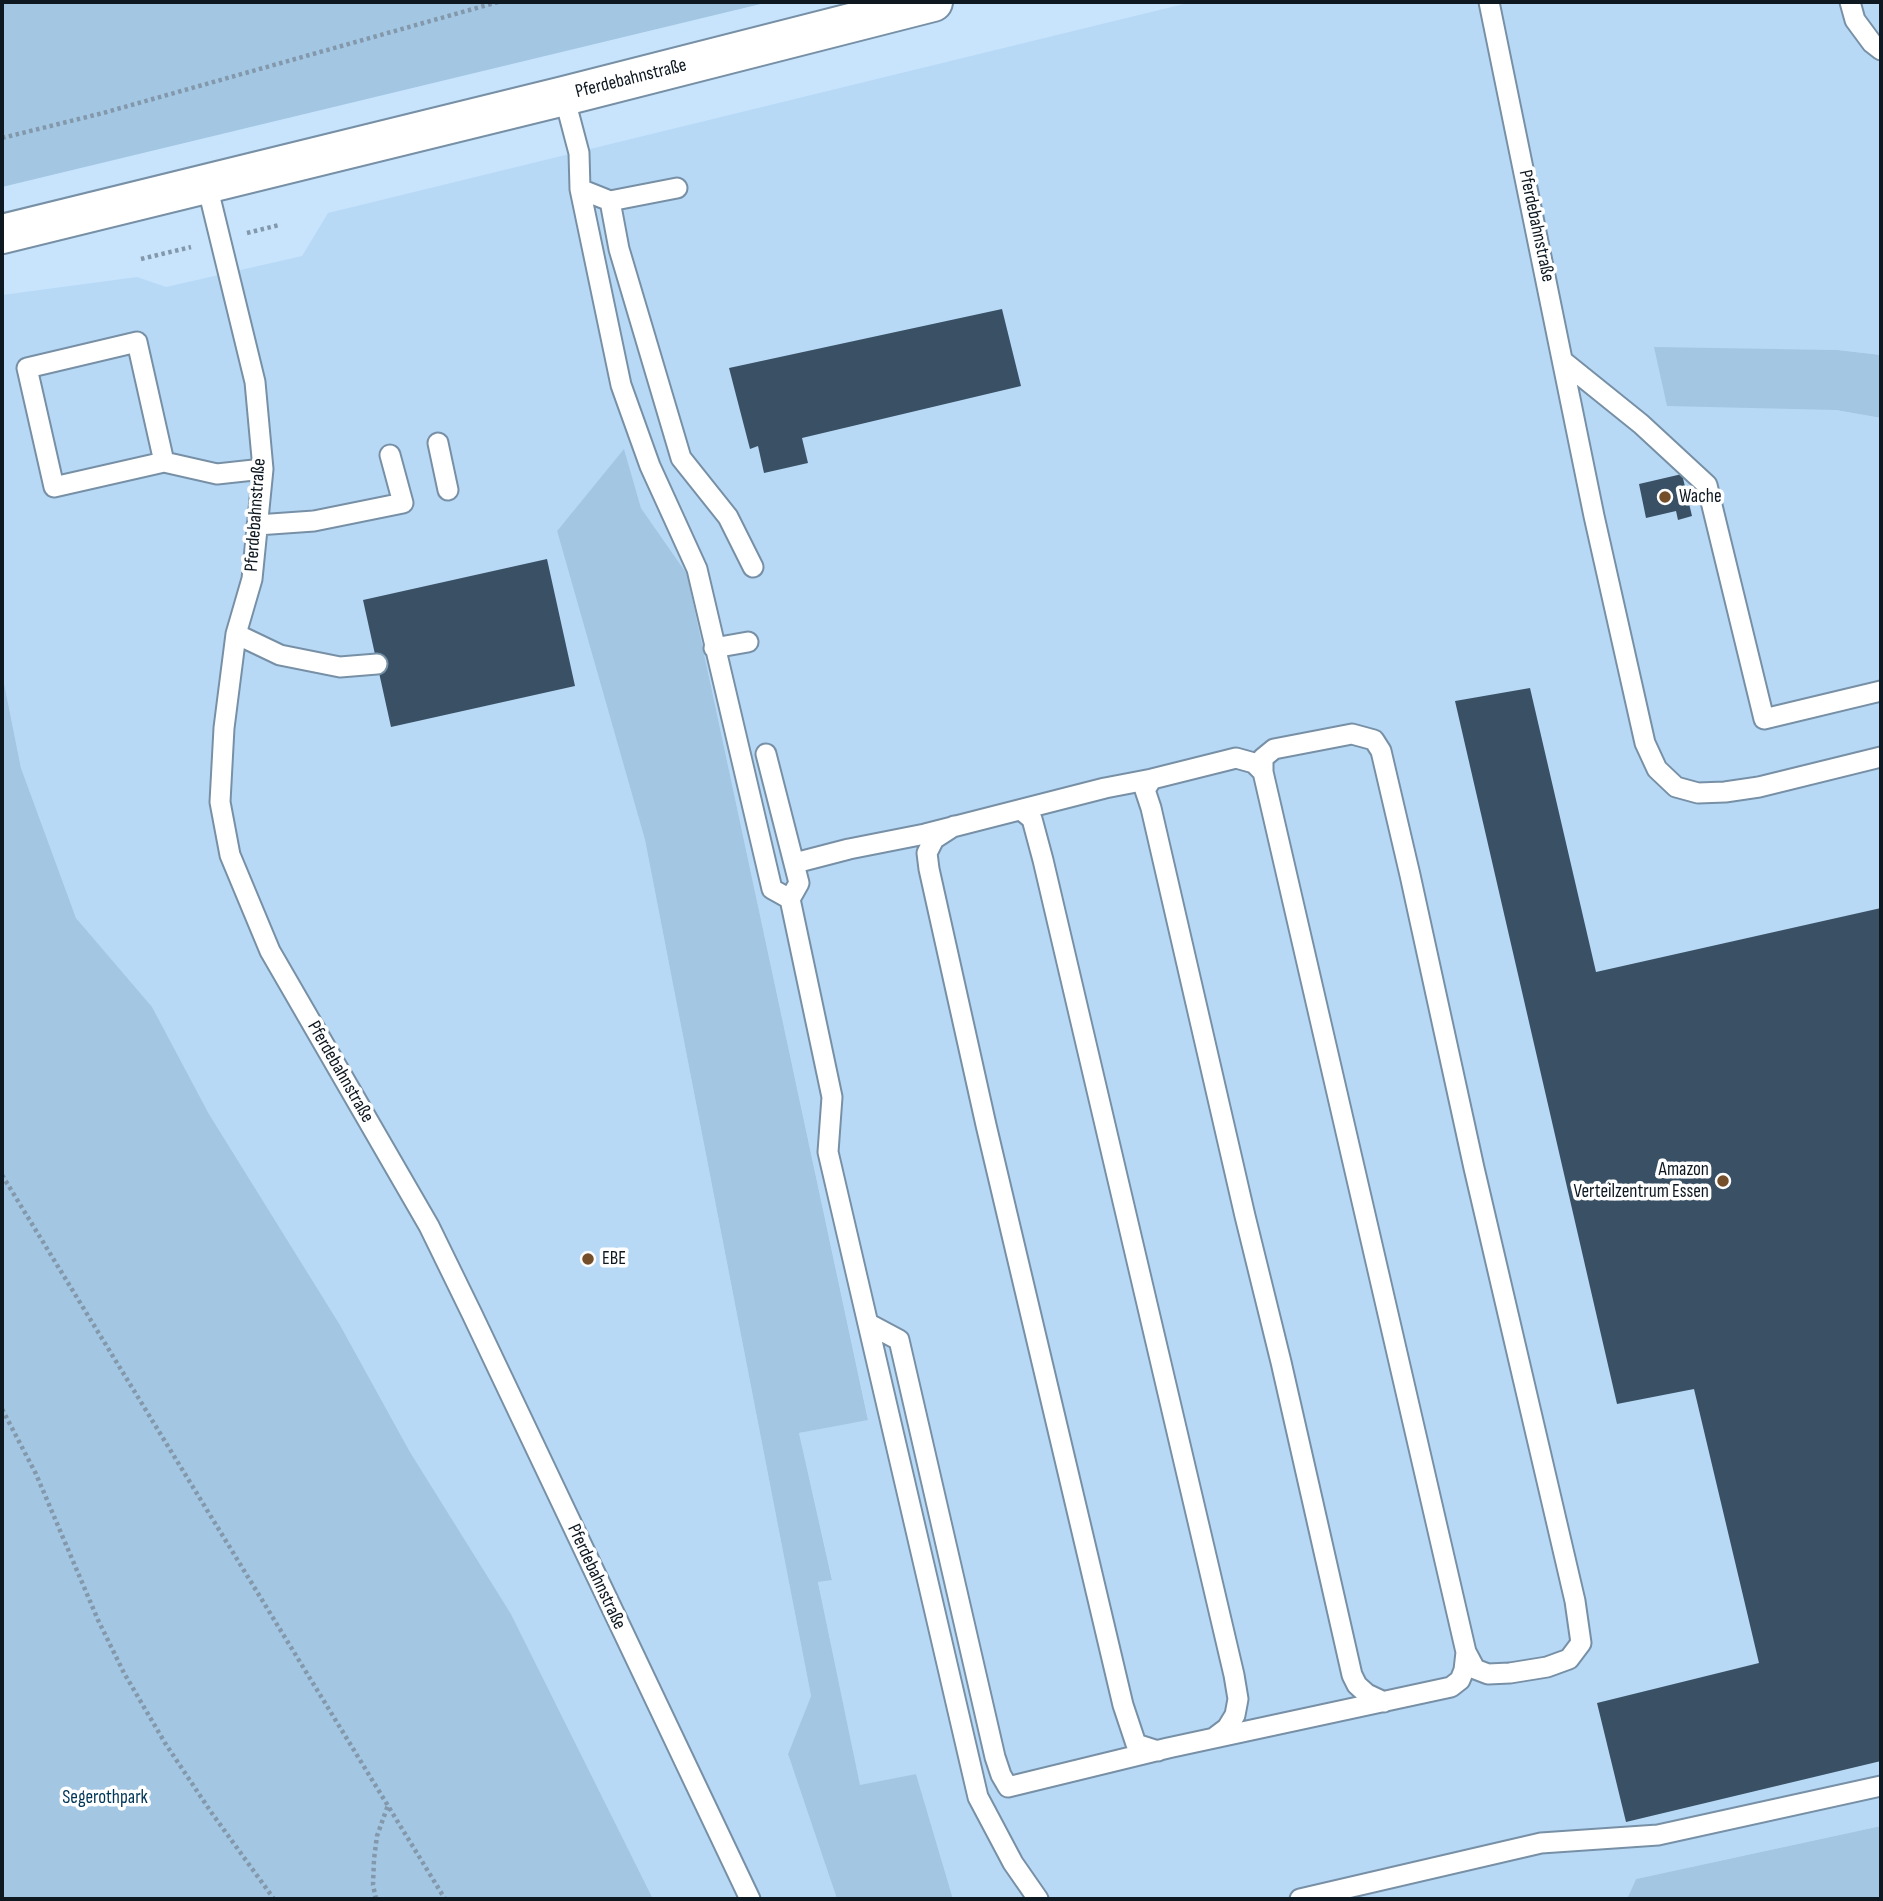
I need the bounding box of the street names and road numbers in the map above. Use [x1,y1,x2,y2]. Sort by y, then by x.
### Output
street label: Pferdebahnstraße [573,54,689,104]
street label: Pferdebahnstraße [1513,168,1559,284]
street label: Pferdebahnstraße [241,457,271,573]
street label: Pferdebahnstraße [302,1017,378,1127]
street label: Pferdebahnstraße [562,1521,630,1633]

